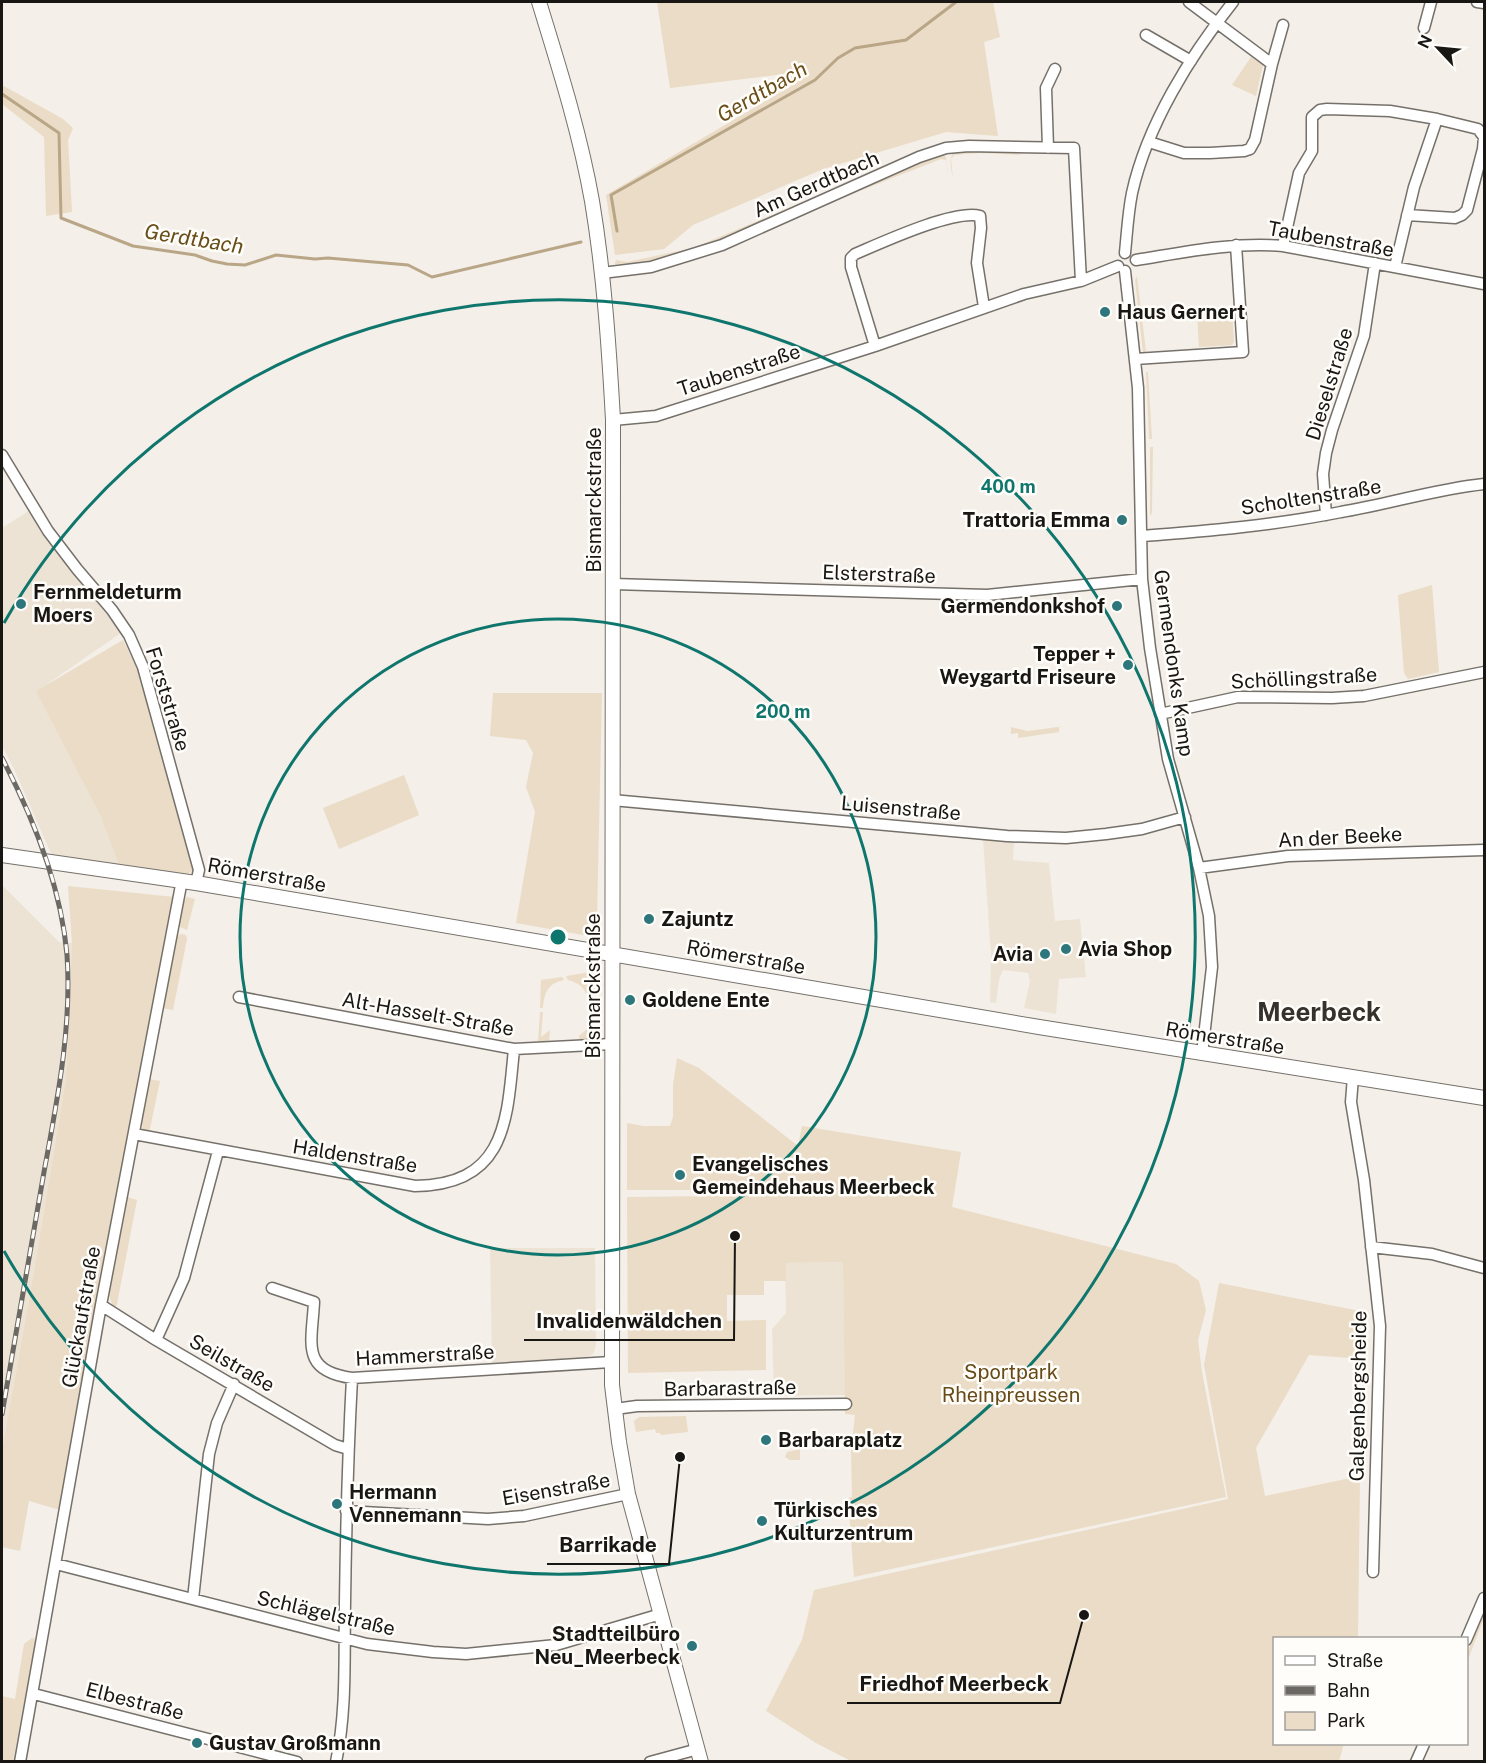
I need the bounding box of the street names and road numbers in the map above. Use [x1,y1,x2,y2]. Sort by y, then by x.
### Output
street label: Am Gerdtbach [750,146,882,222]
street label: Taubenstraße [1266,216,1396,262]
street label: Dieselstraße [1300,325,1358,443]
street label: Taubenstraße [675,339,803,401]
street label: Bismarckstraße [582,427,606,573]
street label: Scholtenstraße [1239,474,1383,520]
street label: Elsterstraße [822,560,936,588]
street label: Germendonks Kamp [1149,568,1199,758]
street label: Forststraße [141,644,195,754]
street label: Schöllingstraße [1230,662,1378,694]
street label: Luisenstraße [840,791,962,825]
street label: An der Beeke [1277,822,1403,852]
street label: Römerstraße [206,853,328,897]
street label: Bismarckstraße [581,913,605,1059]
street label: Römerstraße [685,935,807,979]
street label: Alt-Hasselt-Straße [340,987,516,1041]
street label: Römerstraße [1164,1017,1286,1059]
street label: Haldenstraße [291,1134,419,1178]
street label: Glückaufstraße [57,1244,105,1390]
street label: Galgenbergsheide [1345,1310,1371,1482]
street label: Seilstraße [185,1329,279,1397]
street label: Hammerstraße [355,1339,495,1371]
street label: Barbarastraße [663,1375,797,1401]
street label: Eisenstraße [500,1468,612,1510]
street label: Schlägelstraße [255,1585,397,1641]
street label: Elbestraße [83,1677,187,1725]

